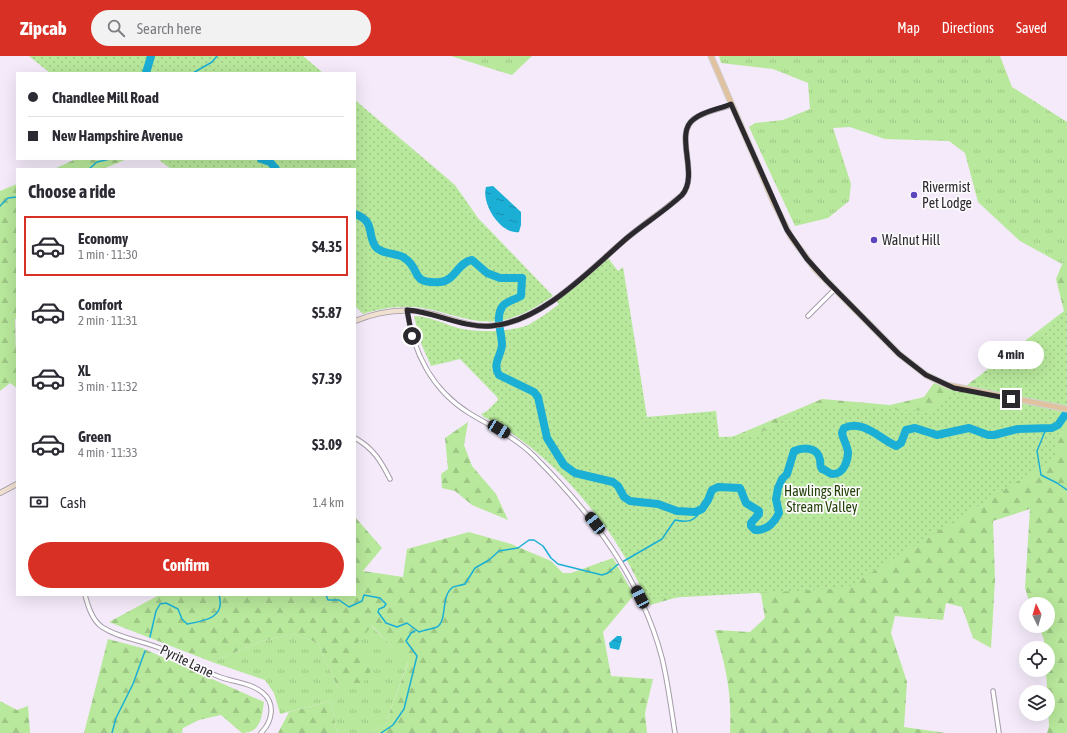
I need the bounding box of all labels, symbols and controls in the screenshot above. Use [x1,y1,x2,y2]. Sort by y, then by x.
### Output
search box [91,10,371,46]
text: Zipcab [20,17,67,39]
icon: search [105,17,127,39]
text: Search here [137,20,202,37]
text: Map [897,20,920,36]
text: Directions [942,20,994,36]
text: Saved [1016,20,1047,36]
text: Chandlee Mill Road [52,89,159,106]
text: New Hampshire Avenue [52,127,183,144]
place label: Rivermist Pet Lodge [922,179,972,211]
text: Choose a ride [28,181,116,202]
marker: Rivermist Pet Lodge [909,190,919,200]
icon: car [30,228,66,264]
text: Economy [78,230,128,247]
place label: Walnut Hill [882,232,941,248]
marker: Walnut Hill [869,235,879,245]
text: $4.35 [312,238,342,255]
text: 1 min · 11:30 [78,247,138,262]
icon: car [30,294,66,330]
text: Comfort [78,296,122,313]
text: $5.87 [312,304,342,321]
text: 2 min · 11:31 [78,313,138,328]
route start [403,327,421,345]
callout: 4 min [978,341,1044,369]
text: 4 min [998,347,1024,362]
icon: car [30,360,66,396]
text: XL [78,362,91,379]
text: $7.39 [312,370,342,387]
text: 3 min · 11:32 [78,379,138,394]
route end [1002,390,1020,408]
car [486,418,512,440]
icon: car [30,426,66,462]
text: Green [78,428,111,445]
text: $3.09 [312,436,342,453]
text: 4 min · 11:33 [78,445,138,460]
park label: Hawlings River Stream Valley [784,483,861,515]
icon: cash [28,491,50,513]
text: Cash [60,494,86,511]
text: 1.4 km [313,495,344,510]
car [583,510,607,536]
button: Confirm [28,542,344,588]
car [629,584,651,610]
north arrow [1019,597,1055,633]
map controls [1019,597,1055,721]
street label: Pyrite Lane [158,641,216,681]
button: locate [1019,641,1055,677]
button: layers [1019,685,1055,721]

